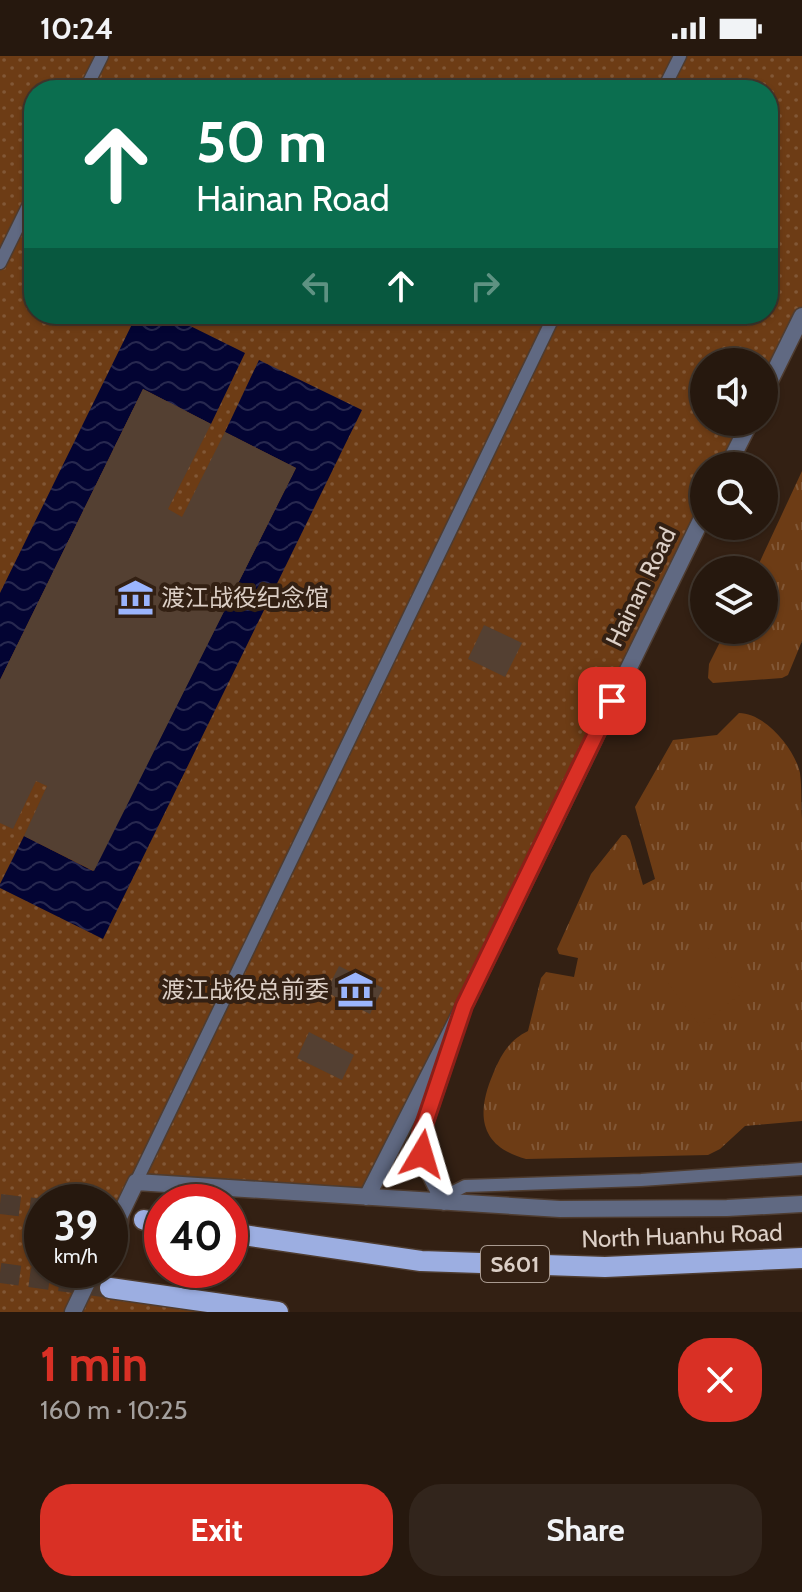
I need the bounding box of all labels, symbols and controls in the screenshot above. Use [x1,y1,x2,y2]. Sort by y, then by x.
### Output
text: 10:24 [40,10,113,47]
text: 50 m [196,108,327,176]
icon: ahead [64,112,168,216]
text: Hainan Road [196,176,390,220]
icon: left [295,264,339,308]
icon: ahead [379,264,423,308]
icon: right [463,264,507,308]
map controls [690,348,778,644]
button: sound [690,348,778,436]
button: search [690,452,778,540]
street label: Hainan Road [599,522,682,651]
button: layers [690,556,778,644]
museum icon: 渡江战役纪念馆 [116,579,154,617]
place label: 渡江战役纪念馆 [161,583,329,612]
pin [578,667,646,735]
icon: arrive [590,679,634,723]
museum icon: 渡江战役总前委 [336,971,374,1009]
place label: 渡江战役总前委 [161,975,329,1004]
position arrow [380,1112,464,1196]
speed limit sign: 40 [144,1184,248,1288]
text: 39 [54,1201,98,1250]
street label: North Huanhu Road [581,1218,783,1254]
text: km/h [54,1244,98,1268]
road number: S601 [481,1246,549,1282]
text: 1 min [40,1335,148,1393]
button: close [678,1338,762,1422]
text: 160 m · 10:25 [40,1394,188,1426]
button: Exit [40,1484,393,1576]
button: Share [409,1484,762,1576]

